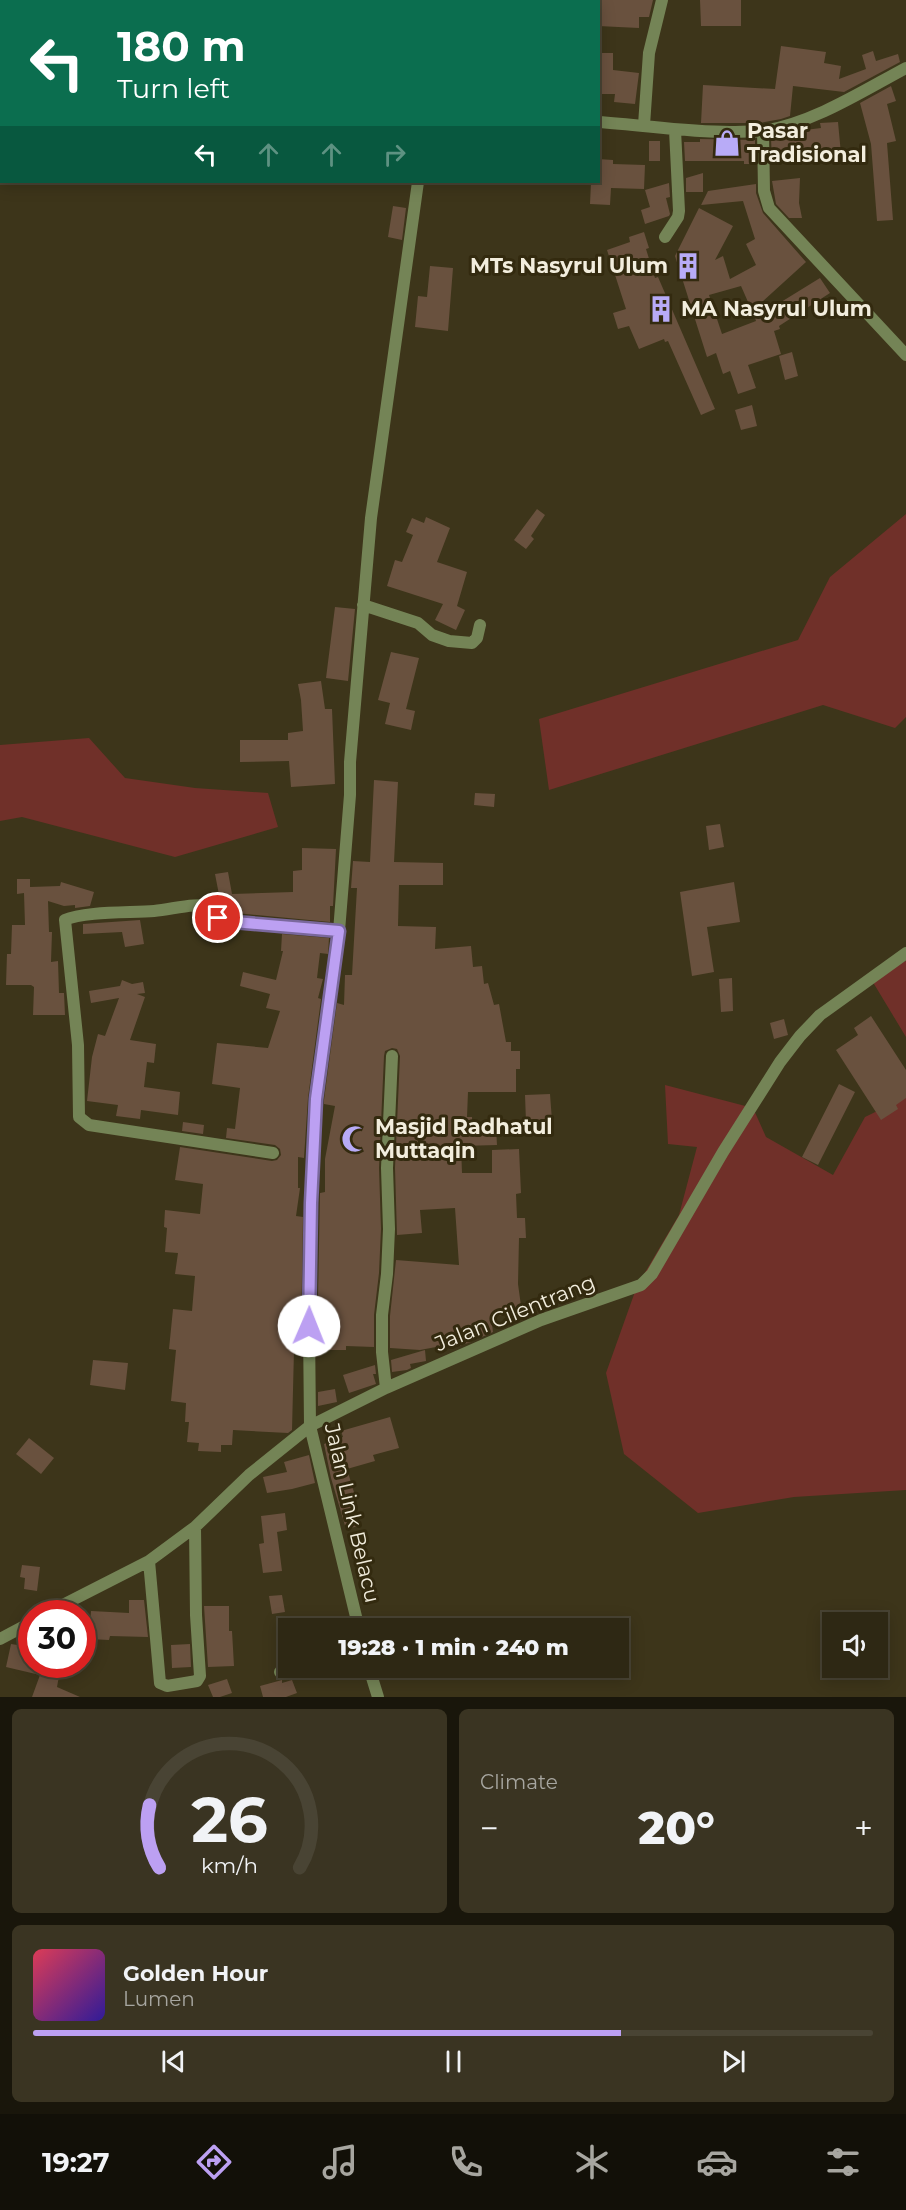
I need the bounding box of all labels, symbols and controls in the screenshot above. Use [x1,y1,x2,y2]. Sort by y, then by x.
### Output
text: 180 m [117,20,246,72]
icon: left [18,24,96,102]
text: Turn left [117,72,230,105]
place label: Pasar Tradisional [747,118,867,167]
shop icon: Pasar Tradisional [712,128,742,158]
icon: left [189,138,222,171]
icon: ahead [252,138,285,171]
icon: ahead [315,138,348,171]
icon: right [378,138,411,171]
building icon: MTs Nasyrul Ulum [673,251,703,281]
place label: MTs Nasyrul Ulum [470,253,668,278]
building icon: MA Nasyrul Ulum [646,294,676,324]
place label: MA Nasyrul Ulum [681,296,872,321]
pin [192,892,243,943]
icon: arrive [201,901,234,934]
place label: Masjid Radhatul Muttaqin [375,1114,553,1163]
mosque icon: Masjid Radhatul Muttaqin [340,1124,370,1154]
street label: Jalan Cilentrang [430,1269,599,1356]
position arrow [277,1294,341,1358]
street label: Jalan Link Belacu [319,1420,385,1605]
speed limit sign: 30 [18,1600,96,1678]
map controls [822,1612,888,1678]
button: sound [822,1612,888,1678]
text: 19:28 · 1 min · 240 m [338,1634,569,1661]
text: Climate [480,1770,558,1794]
text: 26 [191,1782,268,1858]
text: 20° [638,1800,715,1855]
text: − [480,1808,499,1848]
text: + [854,1808,873,1848]
text: km/h [201,1852,258,1878]
text: Golden Hour [123,1960,268,1987]
text: Lumen [123,1987,195,2011]
icon: previous [157,2045,190,2078]
icon: pause [437,2045,470,2078]
icon: next [717,2045,750,2078]
icon: directions [193,2141,235,2183]
icon: music [319,2141,361,2183]
icon: phone [445,2141,487,2183]
icon: climate [571,2141,613,2183]
icon: car [696,2141,738,2183]
icon: filters [822,2141,864,2183]
text: 19:27 [42,2146,109,2179]

